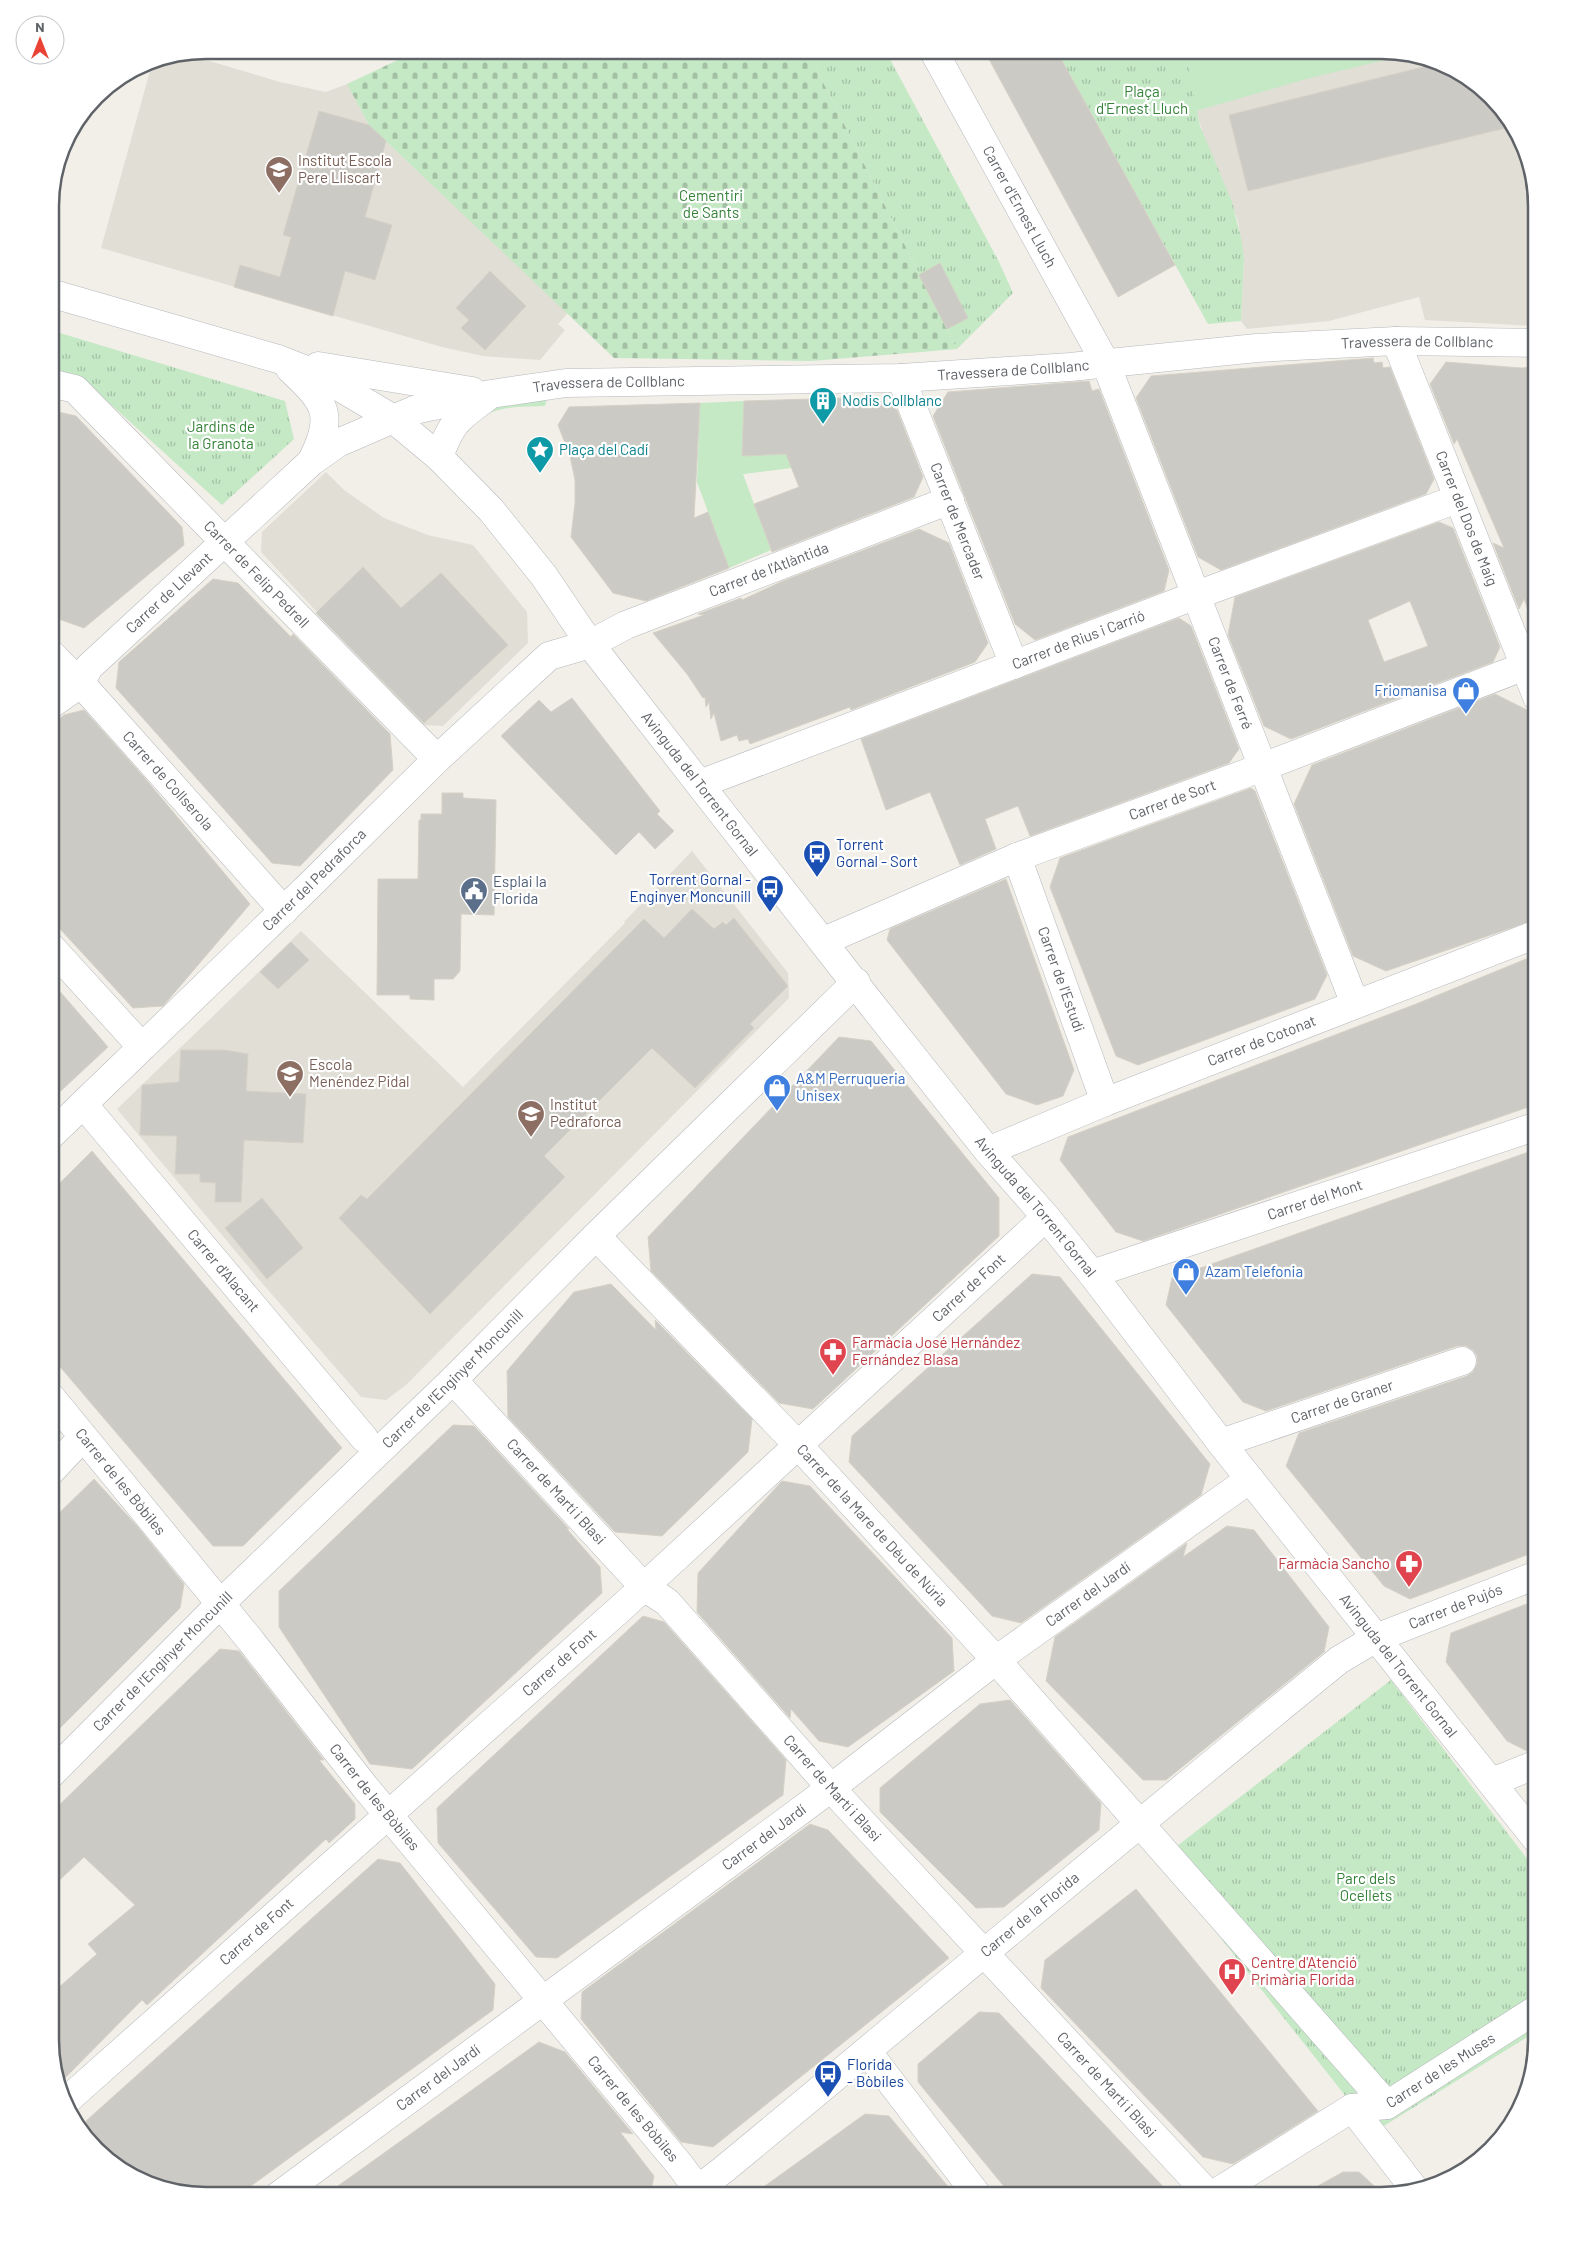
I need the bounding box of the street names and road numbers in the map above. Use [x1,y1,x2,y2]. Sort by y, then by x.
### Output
street label: Carrer d'Ernest Lluch [979,142,1061,270]
street label: Travessera de Collblanc [1340,331,1494,352]
street label: Travessera de Collblanc [937,355,1090,384]
street label: Travessera de Collblanc [531,371,685,396]
street label: Carrer del Dos de Maig [1432,448,1502,588]
street label: Carrer de Mercader [927,460,990,583]
street label: Carrer de Felip Pedrell [201,516,313,631]
street label: Carrer de l'Atlàntida [706,538,831,600]
street label: Carrer de Llevant [122,548,215,637]
street label: Carrer de Rius i Carrió [1009,606,1147,672]
street label: Carrer de Ferré [1205,634,1257,732]
street label: Avinguda del Torrent Gornal [638,708,762,859]
street label: Carrer de Collserola [120,727,218,834]
street label: Carrer de Sort [1126,775,1218,823]
street label: Carrer del Pedraforca [258,825,369,934]
street label: Carrer de l'Estudi [1035,924,1089,1034]
street label: Carrer de Cotonat [1204,1011,1318,1069]
street label: Avinguda del Torrent Gornal [972,1132,1101,1280]
street label: Carrer del Mont [1265,1175,1365,1223]
street label: Carrer d'Alacant [184,1225,264,1315]
street label: Carrer de Font [928,1249,1008,1325]
street label: Carrer de l'Enginyer Moncunill [378,1305,526,1451]
street label: Carrer de Graner [1288,1375,1396,1427]
street label: Carrer de les Bòbiles [72,1424,170,1538]
street label: Carrer de Martí i Blasi [504,1434,610,1548]
street label: Carrer de la Mare de Déu de Núria [794,1440,952,1610]
street label: Carrer del Jardí [1042,1557,1133,1630]
street label: Carrer de Pujós [1406,1579,1505,1632]
street label: Carrer de l'Enginyer Moncunill [89,1587,236,1735]
street label: Avinguda del Torrent Gornal [1336,1590,1462,1740]
street label: Carrer de Font [518,1624,599,1700]
street label: Carrer de Martí i Blasi [780,1731,886,1845]
street label: Carrer de les Bòbiles [326,1739,424,1854]
street label: Carrer del Jardí [718,1800,809,1873]
street label: Carrer de la Florida [976,1868,1082,1960]
street label: Carrer de Font [215,1893,297,1968]
street label: Carrer de Martí i Blasi [1054,2028,1161,2140]
street label: Carrer de les Muses [1382,2028,1498,2111]
street label: Carrer del Jardí [392,2040,483,2114]
street label: Carrer de les Bòbiles [584,2051,683,2165]

